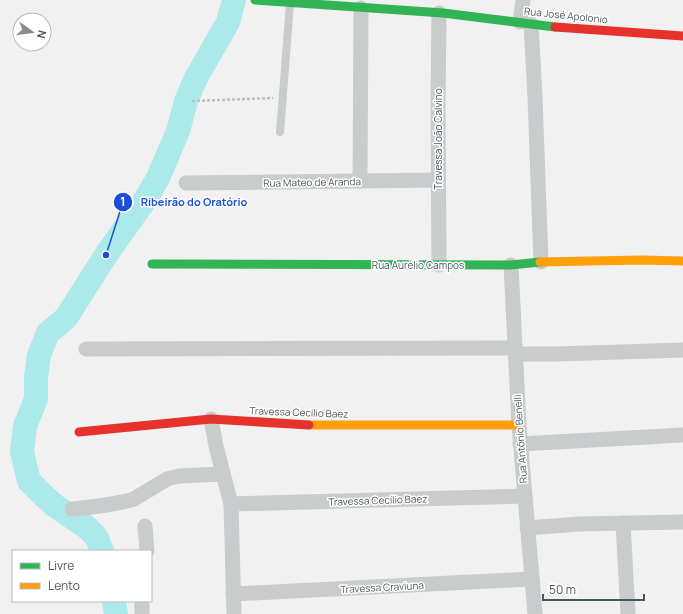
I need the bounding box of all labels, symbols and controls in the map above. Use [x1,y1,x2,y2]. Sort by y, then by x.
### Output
street label: Rua José Apolonio [523,4,609,26]
north arrow [12,12,52,52]
text: N [34,29,50,40]
street label: Travessa João Calvino [431,88,445,190]
street label: Rua Mateo de Aranda [263,174,361,190]
callout: Ribeirão do Oratório [113,191,255,214]
text: 1 [120,193,126,210]
text: Ribeirão do Oratório [141,194,247,209]
street label: Rua Aurélio Campos [372,258,464,272]
street label: Rua Antônio Benelli [510,394,530,484]
street label: Travessa Cecilio Baez [249,403,349,421]
street label: Travessa Cecílio Baez [328,491,428,509]
legend [12,550,152,602]
text: Livre [48,557,74,574]
scale bar [543,576,644,602]
text: Lento [48,577,80,594]
street label: Travessa Craviuna [340,578,424,596]
text: 50 m [549,581,576,598]

